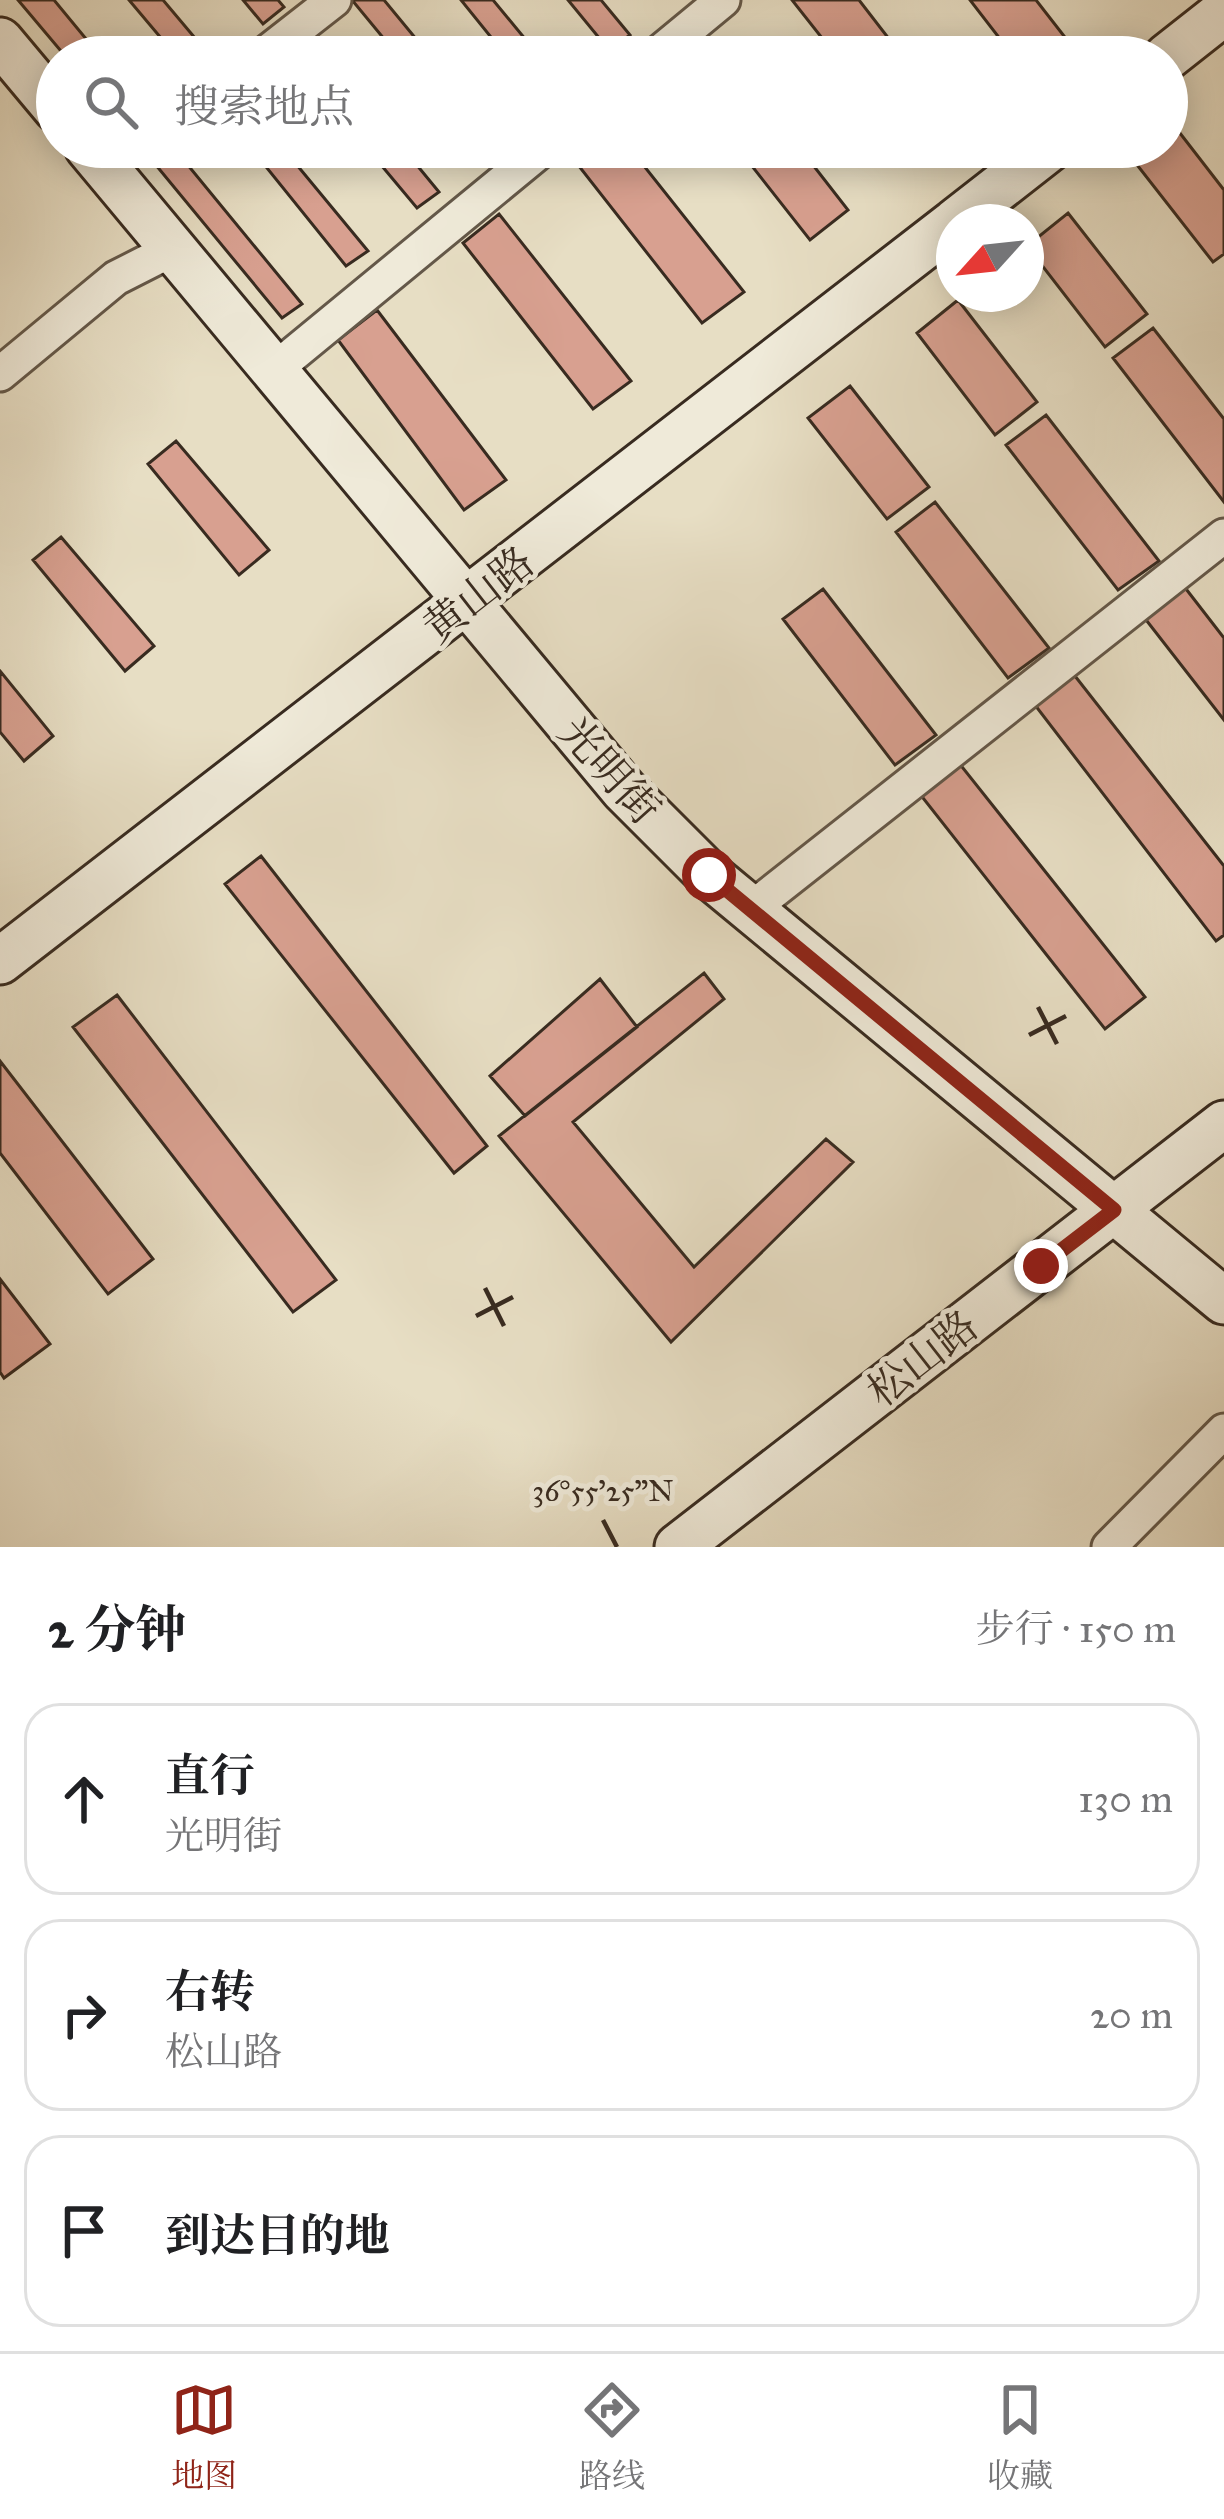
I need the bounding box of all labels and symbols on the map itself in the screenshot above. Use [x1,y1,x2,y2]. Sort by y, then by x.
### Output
north arrow [936,204,1044,312]
street label: 黄山路 [413,536,544,654]
street label: 光明街 [548,706,671,835]
route start [682,848,736,902]
route end [1014,1239,1068,1293]
street label: 松山路 [857,1300,988,1418]
text: 36°55'25"N [532,1473,674,1509]

